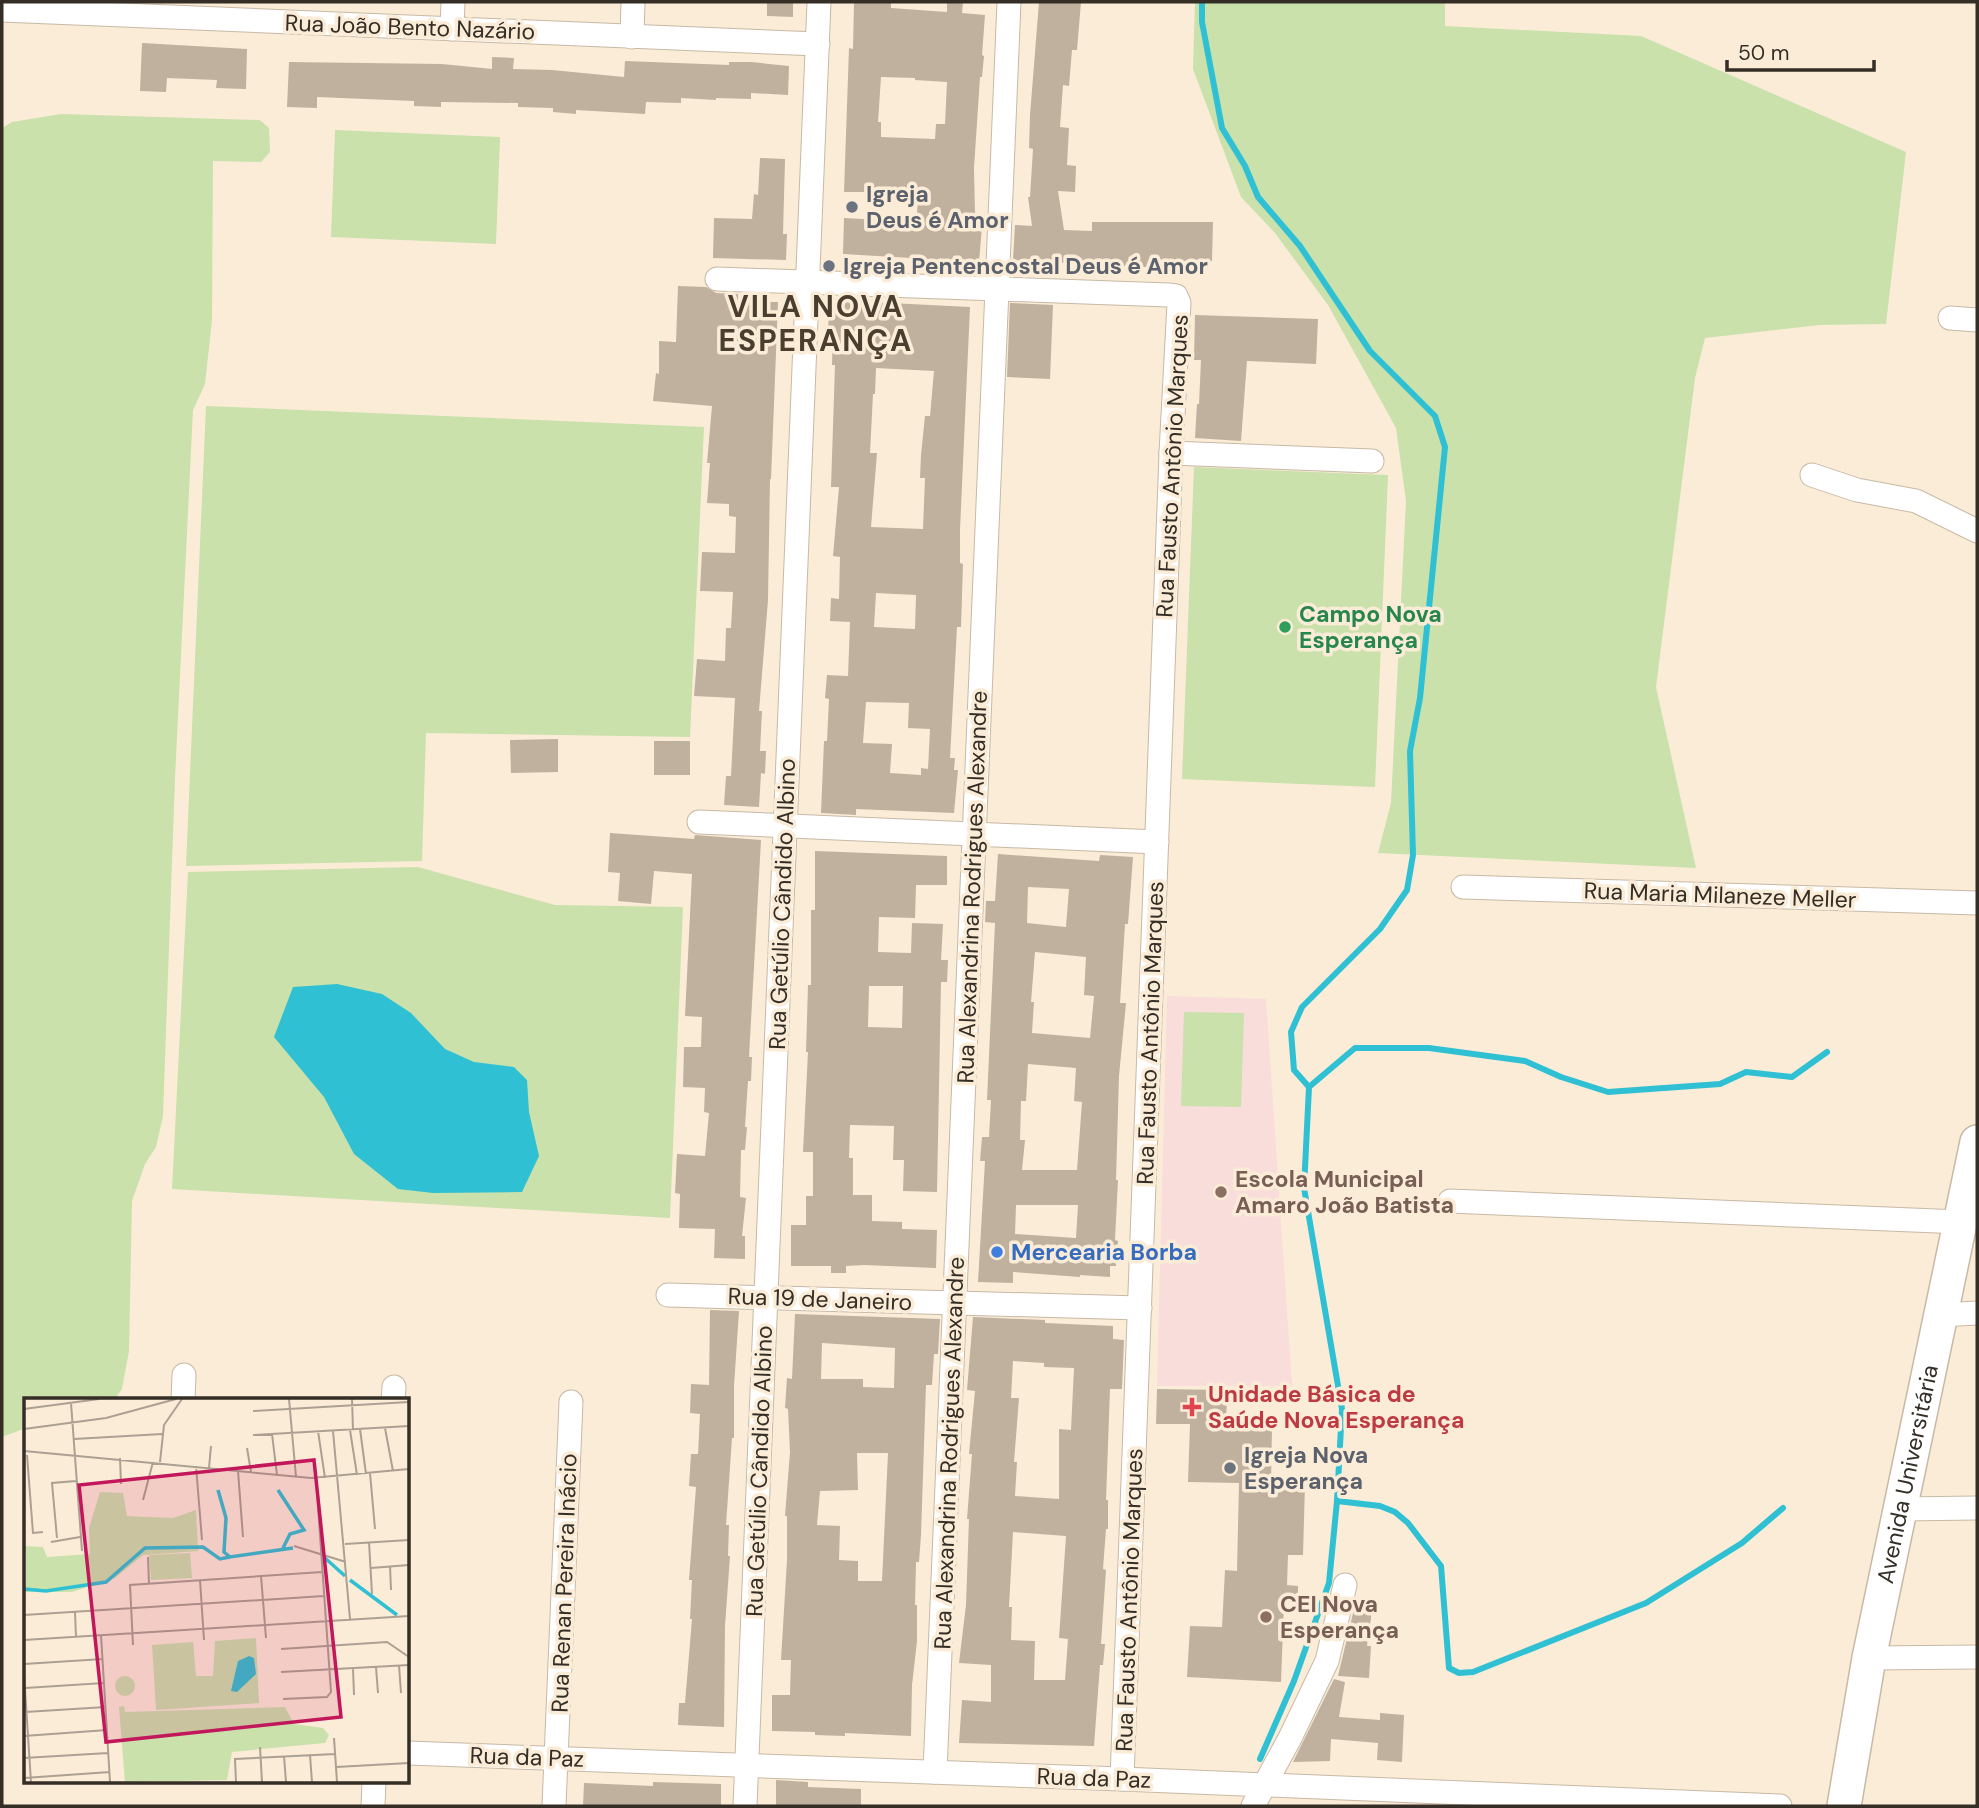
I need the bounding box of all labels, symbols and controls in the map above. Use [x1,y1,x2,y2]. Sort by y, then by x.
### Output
street label: Rua João Bento Nazário [284,8,536,46]
scale bar [1727,28,1874,72]
text: 50 m [1738,39,1789,67]
place label: Igreja Deus é Amor [866,179,1009,235]
marker: Igreja Deus é Amor [844,199,860,215]
place label: Igreja Pentencostal Deus é Amor [843,251,1208,281]
marker: Igreja Pentencostal Deus é Amor [821,258,837,274]
district label: VILA NOVA ESPERANÇA [719,287,913,360]
street label: Rua Fausto Antônio Marques [1149,314,1195,618]
place label: Campo Nova Esperança [1299,599,1442,655]
marker: Campo Nova Esperança [1277,619,1293,635]
street label: Rua Alexandrina Rodrigues Alexandre [950,690,994,1084]
street label: Rua Getúlio Cândido Albino [762,758,802,1050]
street label: Rua Maria Milaneze Meller [1583,875,1857,915]
street label: Rua Fausto Antônio Marques [1130,881,1170,1185]
place label: Escola Municipal Amaro João Batista [1235,1164,1454,1220]
marker: Escola Municipal Amaro João Batista [1213,1184,1229,1200]
place label: Mercearia Borba [1011,1237,1197,1267]
marker: Mercearia Borba [989,1244,1005,1260]
street label: Rua Alexandrina Rodrigues Alexandre [927,1256,971,1650]
street label: Rua 19 de Janeiro [727,1281,913,1317]
street label: Rua Getúlio Cândido Albino [739,1325,779,1617]
street label: Avenida Universitária [1870,1362,1945,1586]
place label: Unidade Básica de Saúde Nova Esperança [1208,1379,1464,1435]
marker: Unidade Básica de Saúde Nova Esperança [1182,1397,1202,1417]
inset map [24,1398,410,1784]
place label: Igreja Nova Esperança [1244,1440,1368,1496]
street label: Rua Fausto Antônio Marques [1109,1448,1149,1752]
street label: Rua Renan Pereira Inácio [544,1453,584,1713]
marker: Igreja Nova Esperança [1222,1460,1238,1476]
place label: CEI Nova Esperança [1280,1589,1399,1645]
marker: CEI Nova Esperança [1258,1609,1274,1625]
street label: Rua da Paz [469,1740,585,1774]
street label: Rua da Paz [1036,1761,1152,1795]

